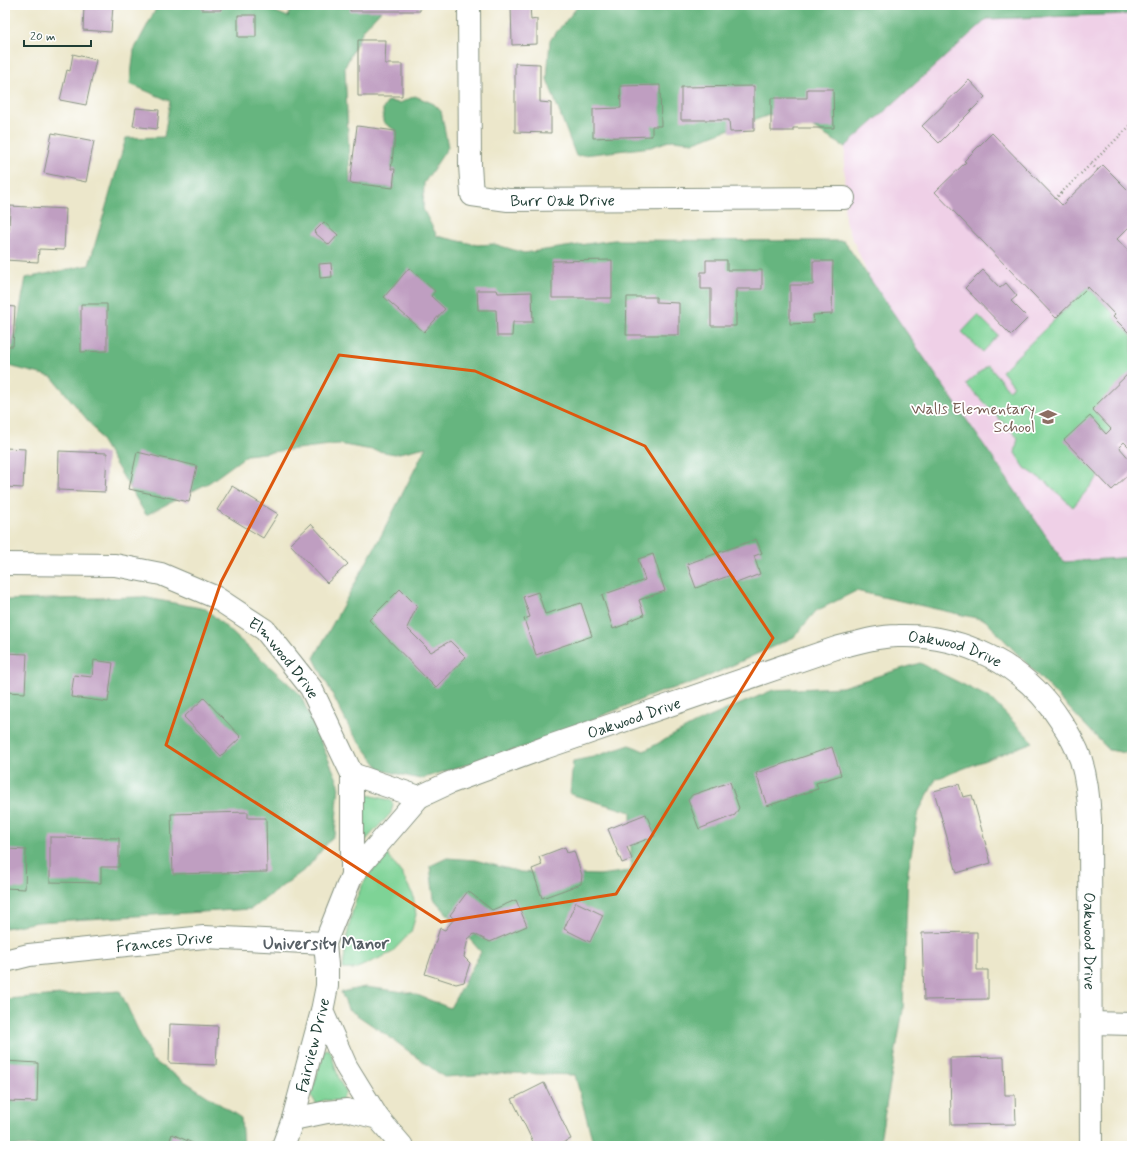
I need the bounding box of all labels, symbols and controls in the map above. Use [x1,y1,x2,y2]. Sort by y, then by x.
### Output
scale bar [24,22,91,48]
text: 20 m [30,29,56,45]
street label: Burr Oak Drive [510,190,615,212]
place label: Walls Elementary School [911,399,1035,438]
school or university icon: Walls Elementary School [1038,407,1058,427]
street label: Elmwood Drive [244,613,323,702]
street label: Oakwood Drive [907,627,1005,673]
street label: Oakwood Drive [585,693,684,744]
street label: Oakwood Drive [1078,892,1100,990]
street label: Frances Drive [115,928,213,958]
district label: University Manor [263,933,390,955]
street label: Fairview Drive [292,996,335,1095]

